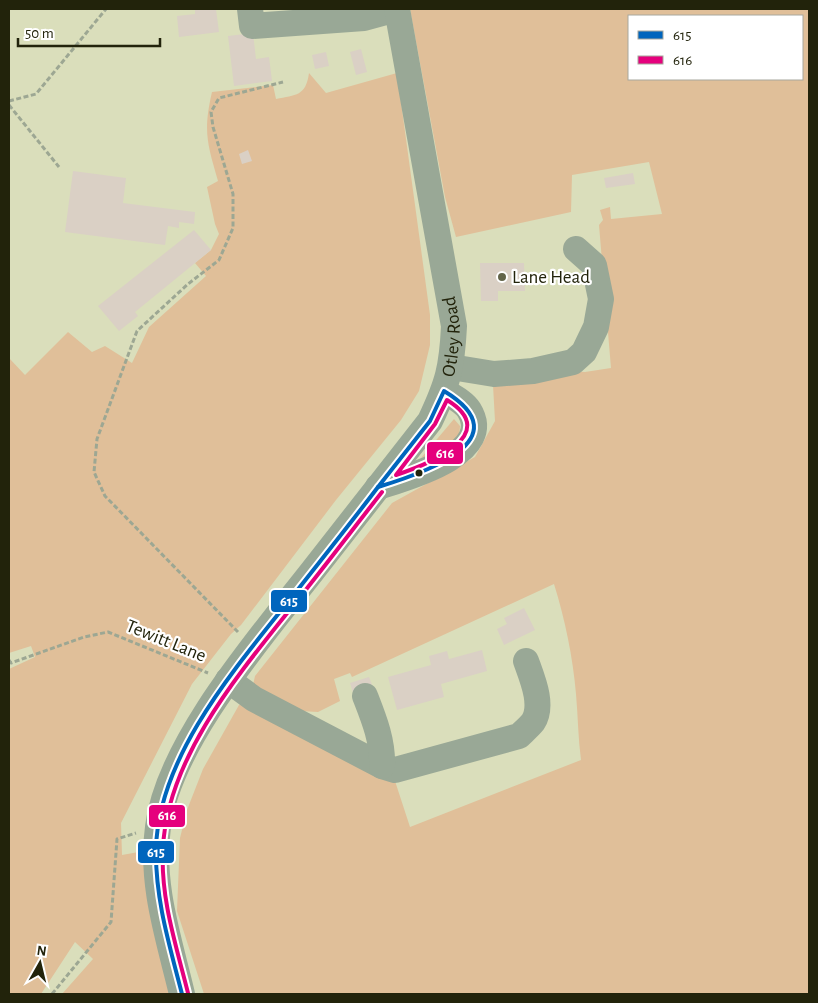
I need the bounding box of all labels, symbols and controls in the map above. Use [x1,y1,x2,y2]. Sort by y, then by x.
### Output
scale bar [18,15,160,47]
legend [628,15,803,80]
text: 50 m [25,26,54,41]
text: 615 [673,28,691,43]
text: 616 [673,53,692,68]
place label: Lane Head [512,268,590,287]
marker: Lane Head [496,271,508,283]
street label: Otley Road [438,295,464,378]
line badge: 616 [426,441,464,465]
text: 616 [436,447,455,461]
unlabelled marker [414,468,424,478]
line badge: 615 [270,589,308,613]
text: 615 [280,595,298,609]
street label: Tewitt Lane [123,616,209,666]
line badge: 616 [148,804,186,828]
text: 616 [158,809,177,823]
line badge: 615 [137,840,175,864]
text: 615 [147,846,165,860]
north arrow [15,938,65,988]
text: N [36,944,47,959]

